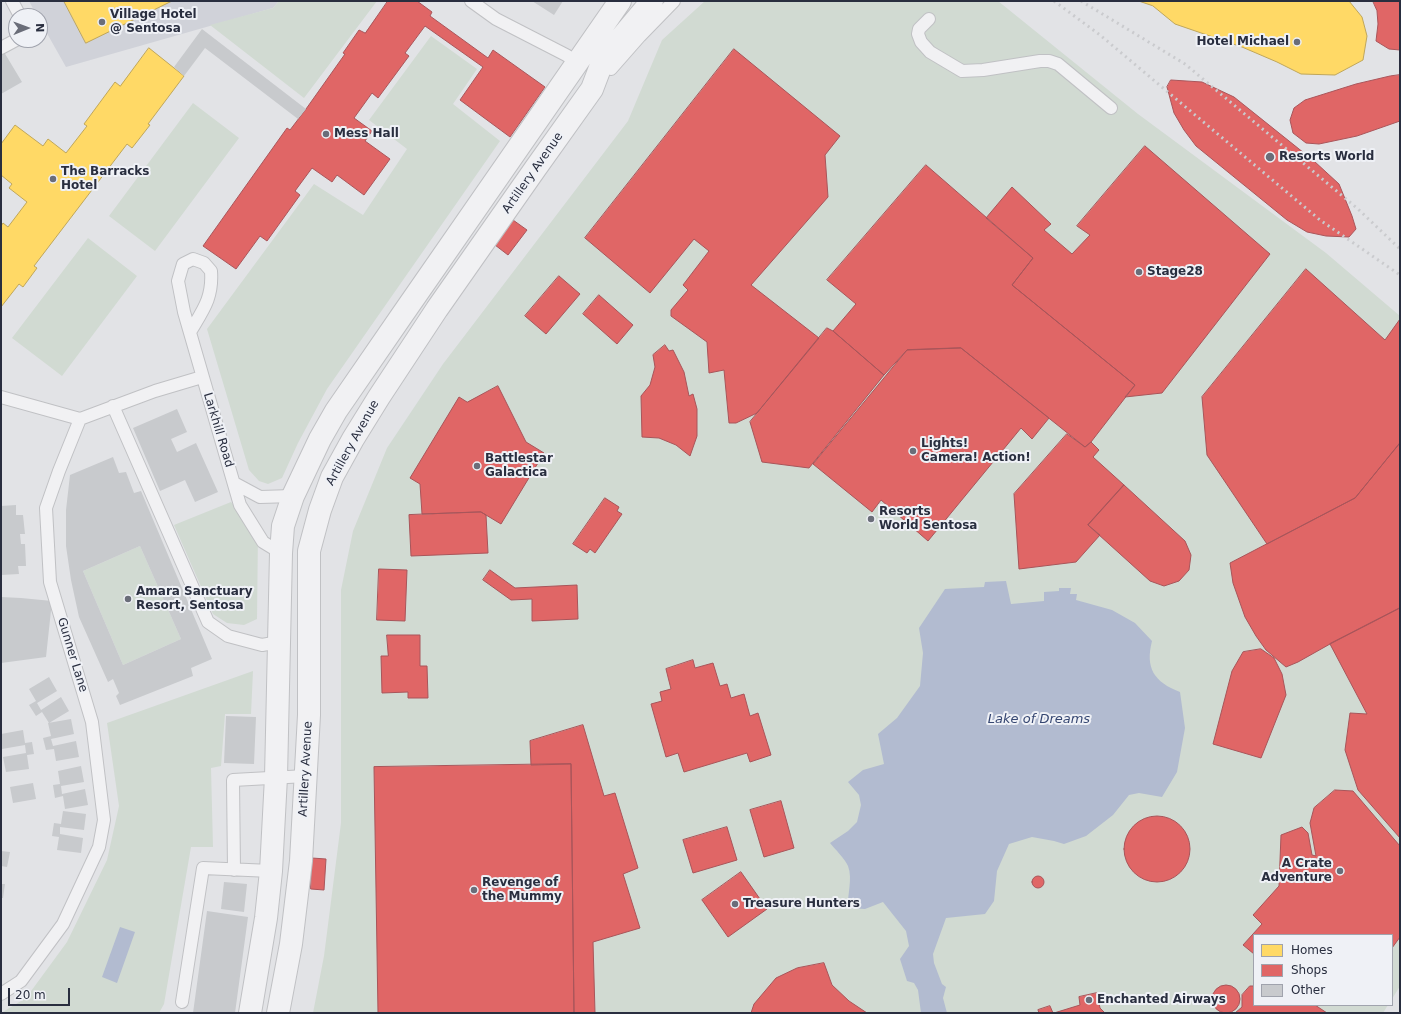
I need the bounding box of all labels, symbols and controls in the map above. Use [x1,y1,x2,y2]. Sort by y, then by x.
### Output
north arrow [8,8,48,48]
place label: Village Hotel @ Sentosa [110,8,197,36]
marker: Village Hotel @ Sentosa [97,17,107,27]
text: N [33,23,46,33]
place label: Hotel Michael [1196,35,1289,49]
marker: Hotel Michael [1292,37,1302,47]
place label: Mess Hall [334,127,399,141]
marker: Mess Hall [321,129,331,139]
street label: Artillery Avenue [500,130,566,216]
place label: Resorts World [1279,150,1374,164]
marker: Resorts World [1264,151,1276,163]
place label: The Barracks Hotel [61,165,149,193]
marker: The Barracks Hotel [48,174,58,184]
place label: Stage28 [1147,265,1203,279]
marker: Stage28 [1134,267,1144,277]
street label: Larkhill Road [200,391,236,469]
street label: Artillery Avenue [324,398,382,488]
place label: Lights! Camera! Action! [921,437,1031,465]
marker: Lights! Camera! Action! [908,446,918,456]
place label: Battlestar Galactica [485,452,553,480]
marker: Battlestar Galactica [472,461,482,471]
place label: Resorts World Sentosa [879,505,977,533]
marker: Resorts World Sentosa [866,514,876,524]
place label: Amara Sanctuary Resort, Sentosa [136,585,253,613]
marker: Amara Sanctuary Resort, Sentosa [123,594,133,604]
street label: Gunner Lane [54,616,90,694]
water label: Lake of Dreams [988,712,1090,728]
street label: Artillery Avenue [296,721,316,817]
place label: A Crate Adventure [1261,857,1332,885]
marker: A Crate Adventure [1335,866,1345,876]
place label: Revenge of the Mummy [482,876,562,904]
marker: Revenge of the Mummy [469,885,479,895]
place label: Treasure Hunters [743,897,860,911]
marker: Treasure Hunters [730,899,740,909]
legend [1253,934,1393,1006]
text: Homes [1291,943,1333,957]
text: Shops [1291,963,1327,977]
scale bar [10,980,72,1006]
text: Other [1291,983,1325,997]
text: 20 m [15,988,46,1002]
place label: Enchanted Airways [1097,993,1226,1007]
marker: Enchanted Airways [1084,995,1094,1005]

